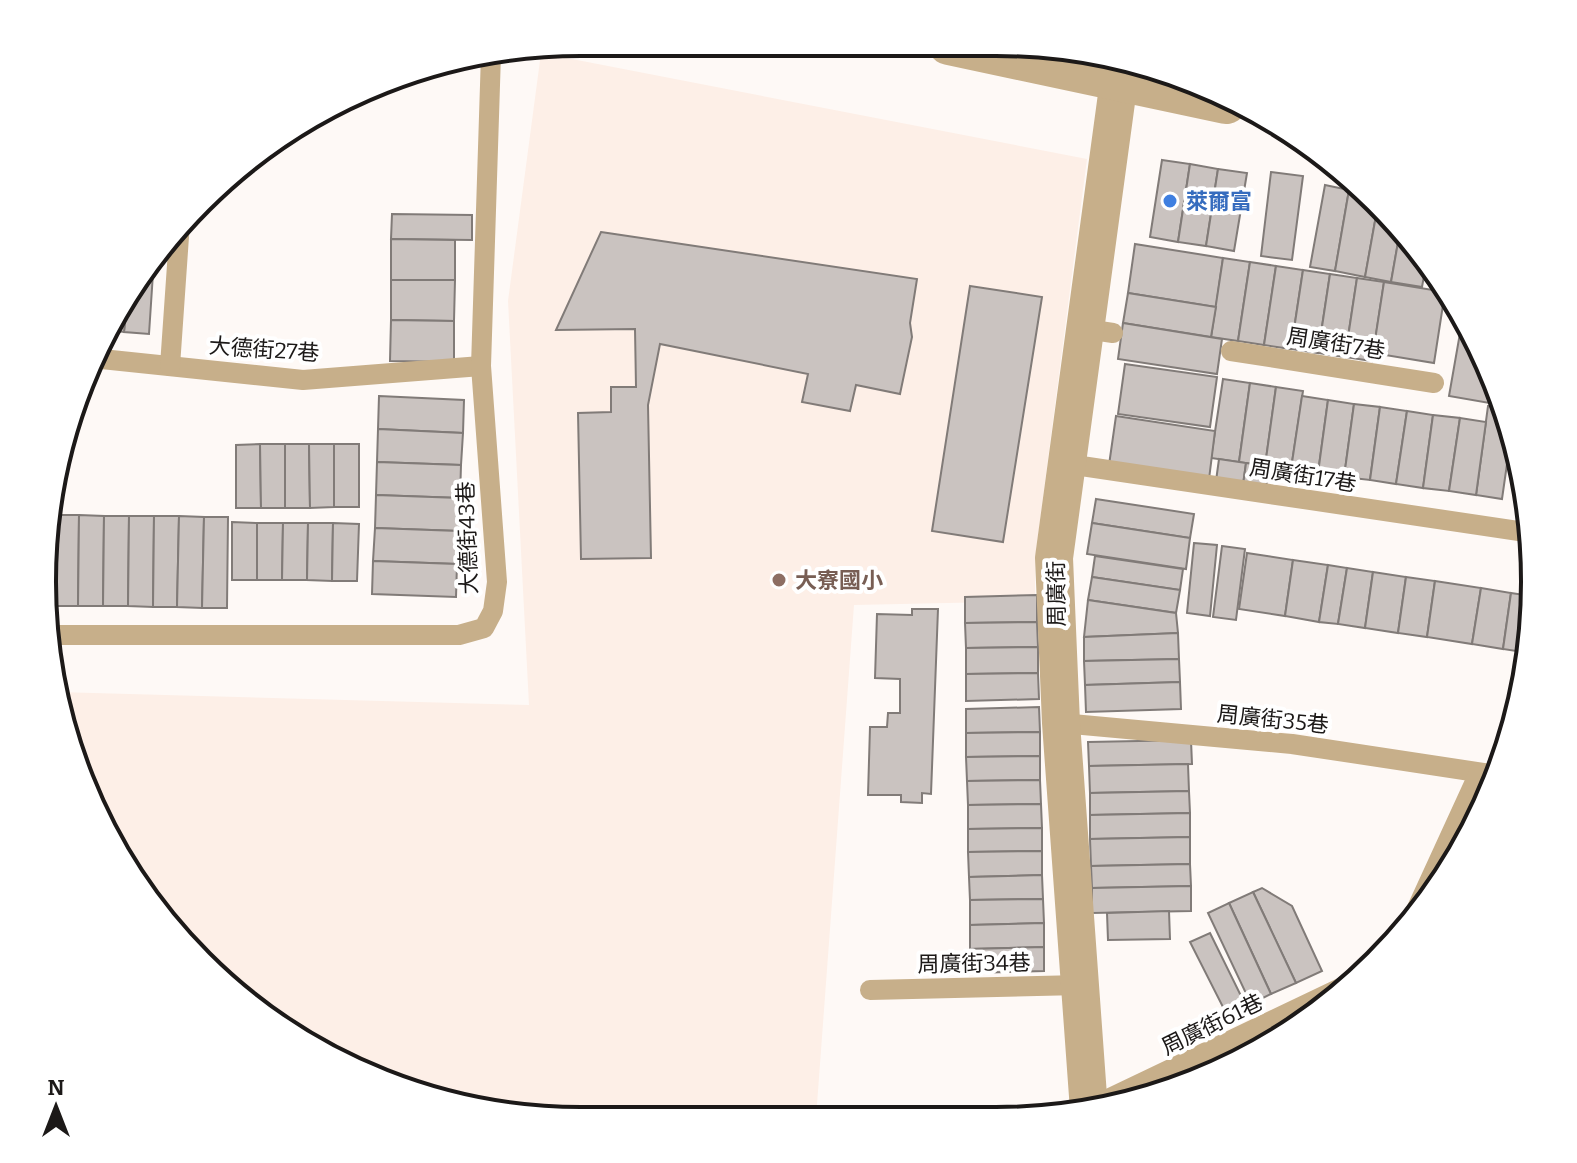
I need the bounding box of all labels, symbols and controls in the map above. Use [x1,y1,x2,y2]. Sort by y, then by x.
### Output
place label: 萊爾富 [1186,188,1252,215]
marker: 萊爾富 [1161,192,1179,210]
street label: 周廣街7巷 [1285,322,1387,365]
street label: 大德街27巷 [208,332,320,367]
street label: 周廣街17巷 [1248,454,1358,497]
street label: 大德街43巷 [452,481,483,595]
street label: 周廣街 [1042,561,1071,627]
place label: 大寮國小 [795,567,883,594]
marker: 大寮國小 [770,571,788,589]
street label: 周廣街35巷 [1216,700,1330,739]
street label: 周廣街34巷 [917,949,1031,978]
street label: 周廣街61巷 [1157,988,1267,1061]
north arrow [16,1067,96,1147]
text: N [48,1074,65,1101]

